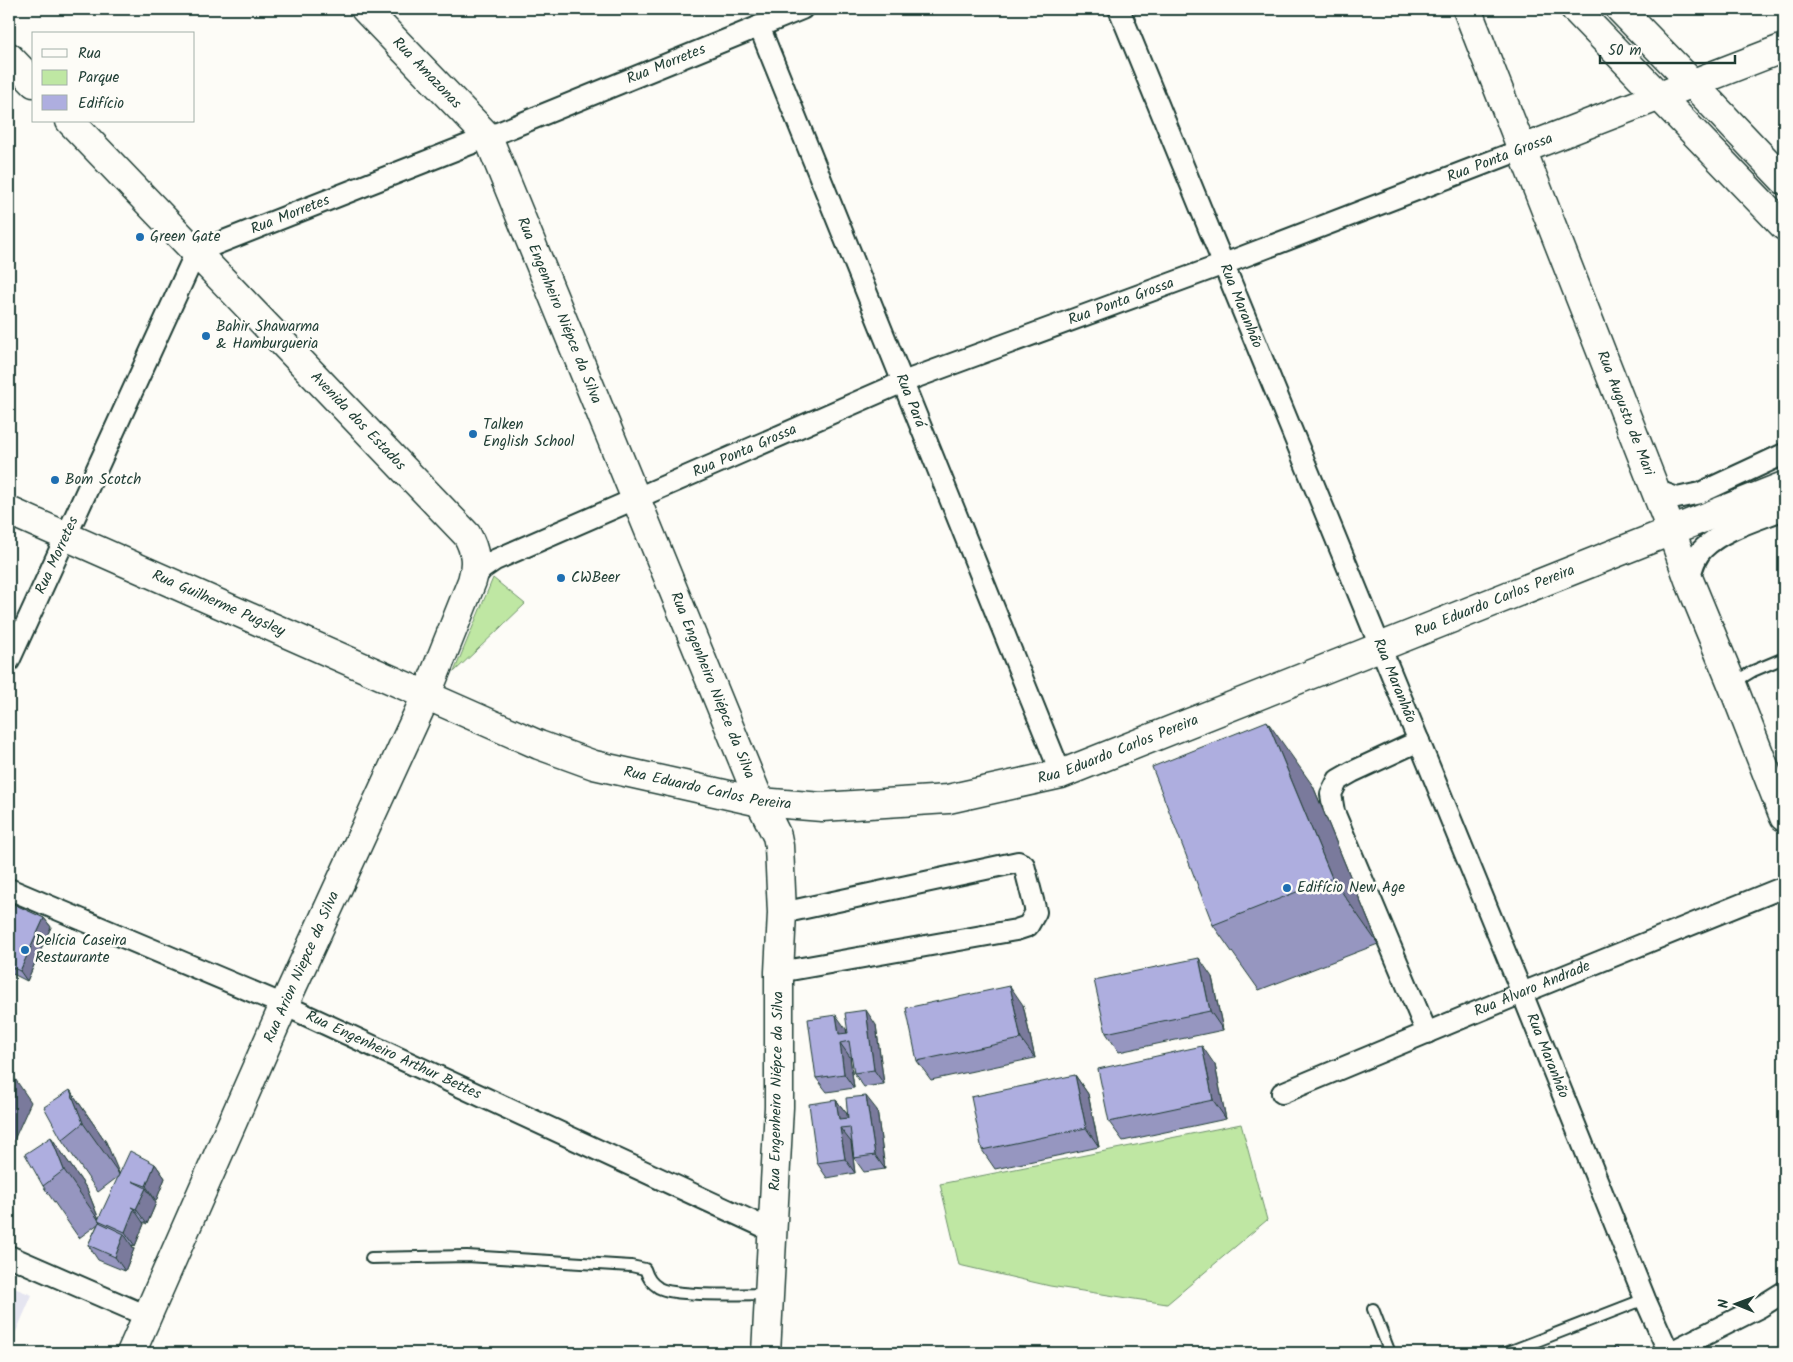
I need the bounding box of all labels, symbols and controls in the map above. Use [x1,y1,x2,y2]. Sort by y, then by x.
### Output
legend [32,32,195,122]
street label: Rua Amazonas [386,32,468,115]
scale bar [1600,32,1736,64]
street label: Rua Morretes [623,37,710,91]
text: 50 m [1608,39,1642,63]
text: Rua [78,42,101,66]
text: Parque [78,66,119,90]
text: Edifício [78,92,124,116]
street label: Rua Ponta Grossa [1444,127,1556,189]
street label: Rua Morretes [247,188,334,241]
street label: Rua Engenheiro Niépce da Silva [510,213,608,408]
place label: Green Gate [150,225,221,249]
marker: Green Gate [134,231,146,243]
street label: Rua Maranhão [1213,260,1269,352]
street label: Rua Ponta Grossa [1065,271,1178,332]
place label: Bahir Shawarma & Hamburgueria [216,315,319,356]
marker: Bahir Shawarma & Hamburgueria [200,330,212,342]
street label: Rua Augusto de Mari [1590,347,1661,481]
street label: Avenida dos Estados [304,366,412,477]
street label: Rua Pará [889,370,933,433]
place label: Talken English School [483,413,575,454]
street label: Rua Ponta Grossa [689,418,801,484]
marker: Talken English School [467,428,479,440]
place label: Bom Scotch [65,468,141,492]
marker: Bom Scotch [49,474,61,486]
street label: Rua Morretes [29,512,86,598]
street label: Rua Eduardo Carlos Pereira [1411,558,1579,644]
street label: Rua Guilherme Pugsley [148,564,290,644]
place label: CWBeer [571,566,621,590]
marker: CWBeer [555,572,567,584]
street label: Rua Engenheiro Niépce da Silva [663,588,761,783]
street label: Rua Maranhão [1366,635,1422,727]
street label: Rua Eduardo Carlos Pereira [1035,708,1202,791]
street label: Rua Eduardo Carlos Pereira [621,760,792,816]
place label: Edifício New Age [1297,876,1405,900]
marker: Edifício New Age [1281,882,1293,894]
street label: Rua Arion Niepce da Silva [258,887,346,1047]
place label: Delícia Caseira Restaurante [35,929,127,970]
marker: Delícia Caseira Restaurante [19,944,31,956]
street label: Rua Álvaro Andrade [1470,954,1594,1024]
street label: Rua Engenheiro Niépce da Silva [763,991,791,1191]
street label: Rua Engenheiro Arthur Bettes [302,1005,486,1107]
street label: Rua Maranhão [1519,1010,1575,1102]
north arrow [1710,1280,1760,1330]
text: N [1713,1299,1735,1308]

